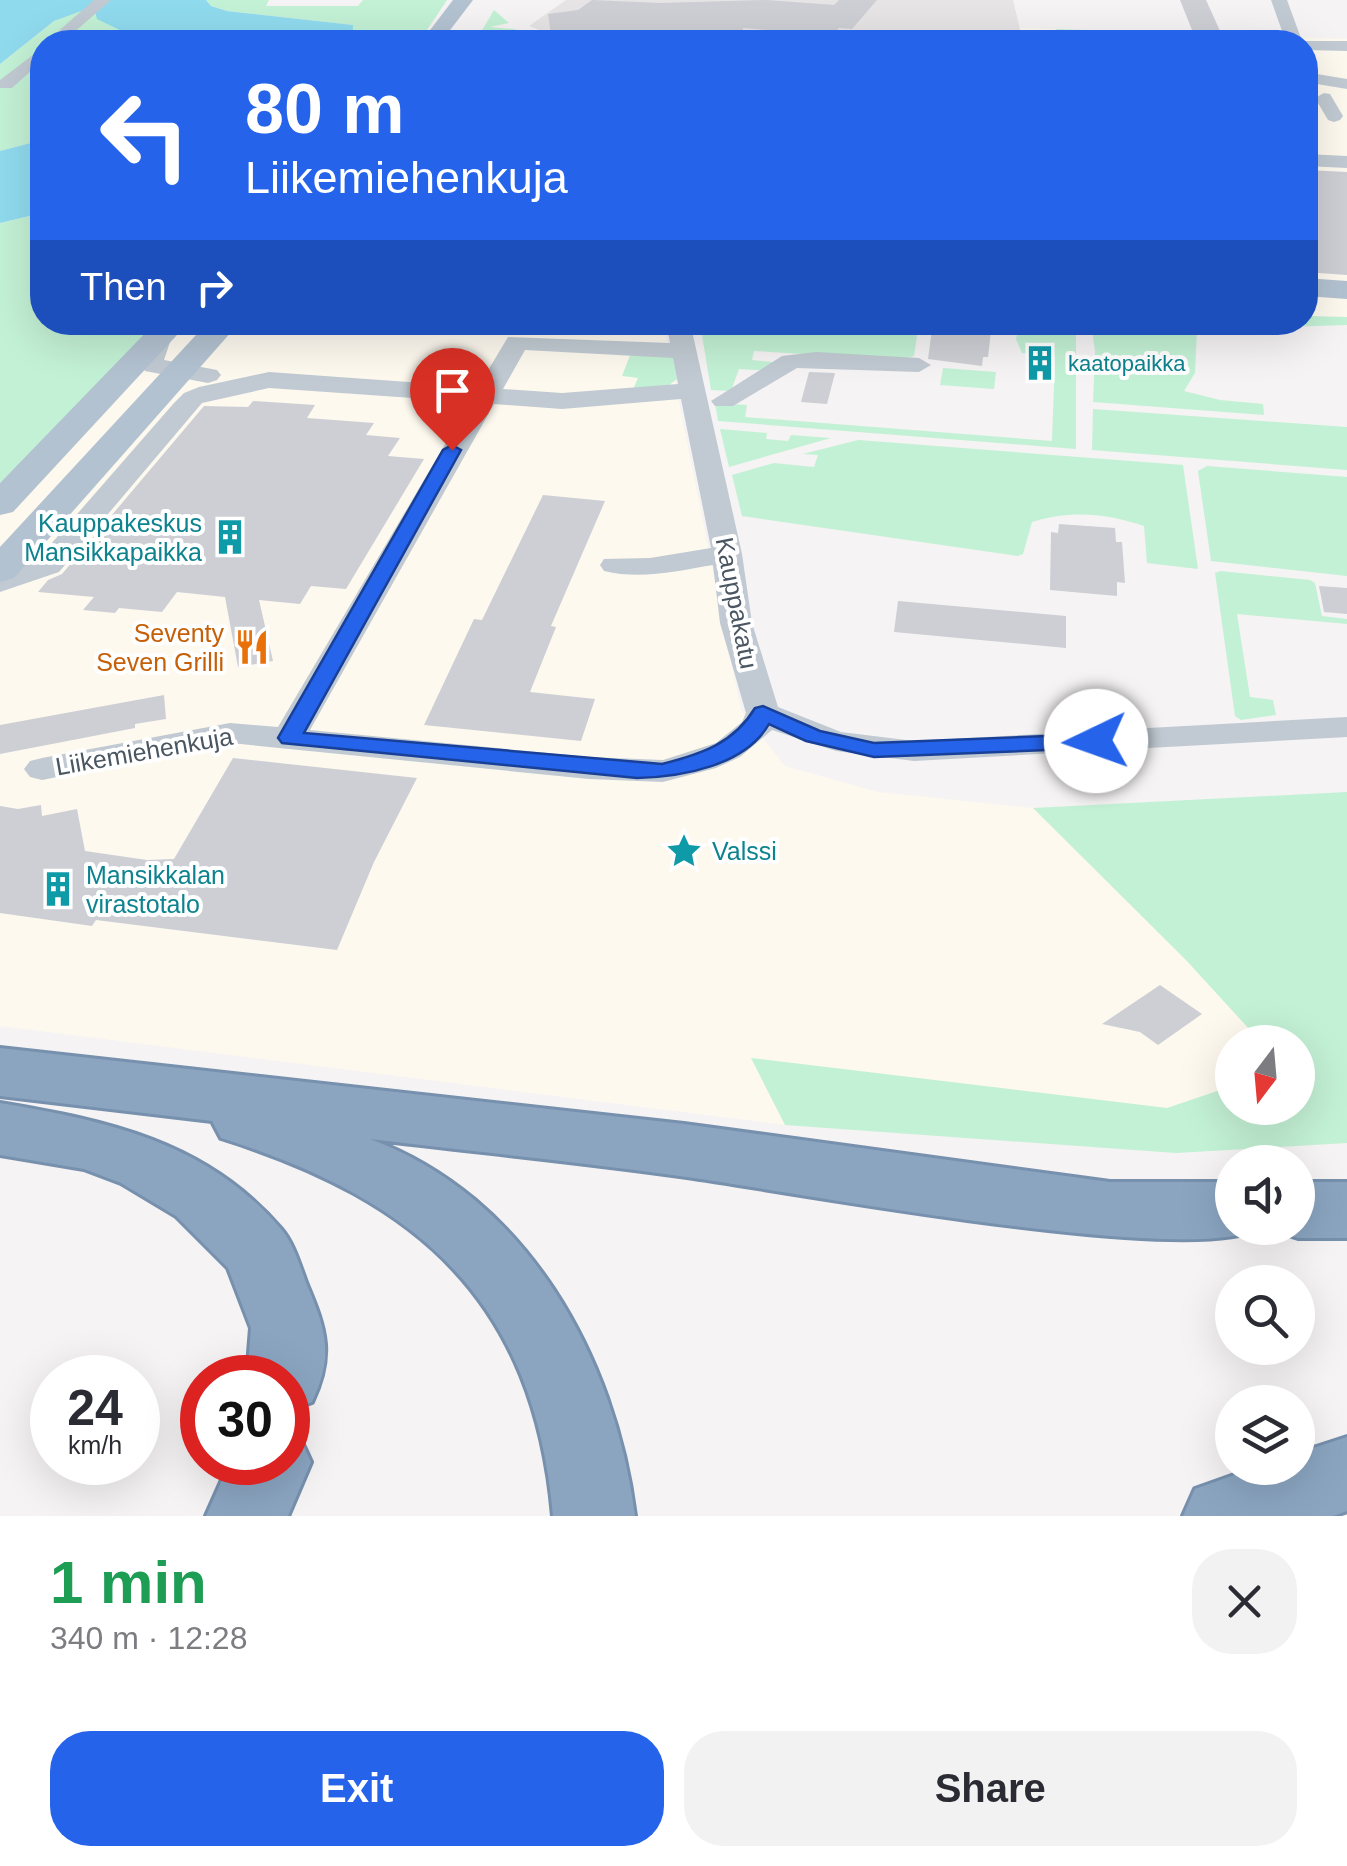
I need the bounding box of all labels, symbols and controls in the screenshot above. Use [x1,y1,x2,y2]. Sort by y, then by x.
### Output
icon: left [80,70,210,200]
text: 80 m [245,70,405,148]
text: Liikemiehenkuja [245,152,568,203]
icon: right [187,260,242,315]
text: Then [80,266,167,308]
building icon: kaatopaikka [1021,344,1059,382]
pin [410,348,495,451]
place label: kaatopaikka [1068,351,1186,376]
icon: arrive [425,363,480,418]
place label: Kauppakeskus Mansikkapaikka [24,509,202,566]
building icon: Kauppakeskus Mansikkapaikka [211,518,249,556]
street label: Kauppakatu [711,535,763,671]
place label: Seventy Seven Grilli [96,619,224,676]
restaurant icon: Seventy Seven Grilli [233,628,271,666]
position arrow [1044,689,1148,793]
street label: Liikemiehenkuja [53,722,235,780]
place icon: Valssi [665,832,703,870]
place label: Valssi [712,837,777,865]
place label: Mansikkalan virastotalo [86,861,225,918]
building icon: Mansikkalan virastotalo [39,870,77,908]
north arrow [1215,1025,1315,1125]
map controls [1215,1025,1315,1485]
button: sound [1215,1145,1315,1245]
button: search [1215,1265,1315,1365]
speed limit sign: 30 [180,1355,310,1485]
text: 24 [67,1380,123,1436]
button: layers [1215,1385,1315,1485]
text: km/h [68,1431,122,1459]
text: 1 min [50,1549,207,1616]
button: close [1192,1549,1297,1654]
text: 340 m · 12:28 [50,1620,247,1656]
button: Exit [50,1731,664,1846]
button: Share [684,1731,1297,1846]

